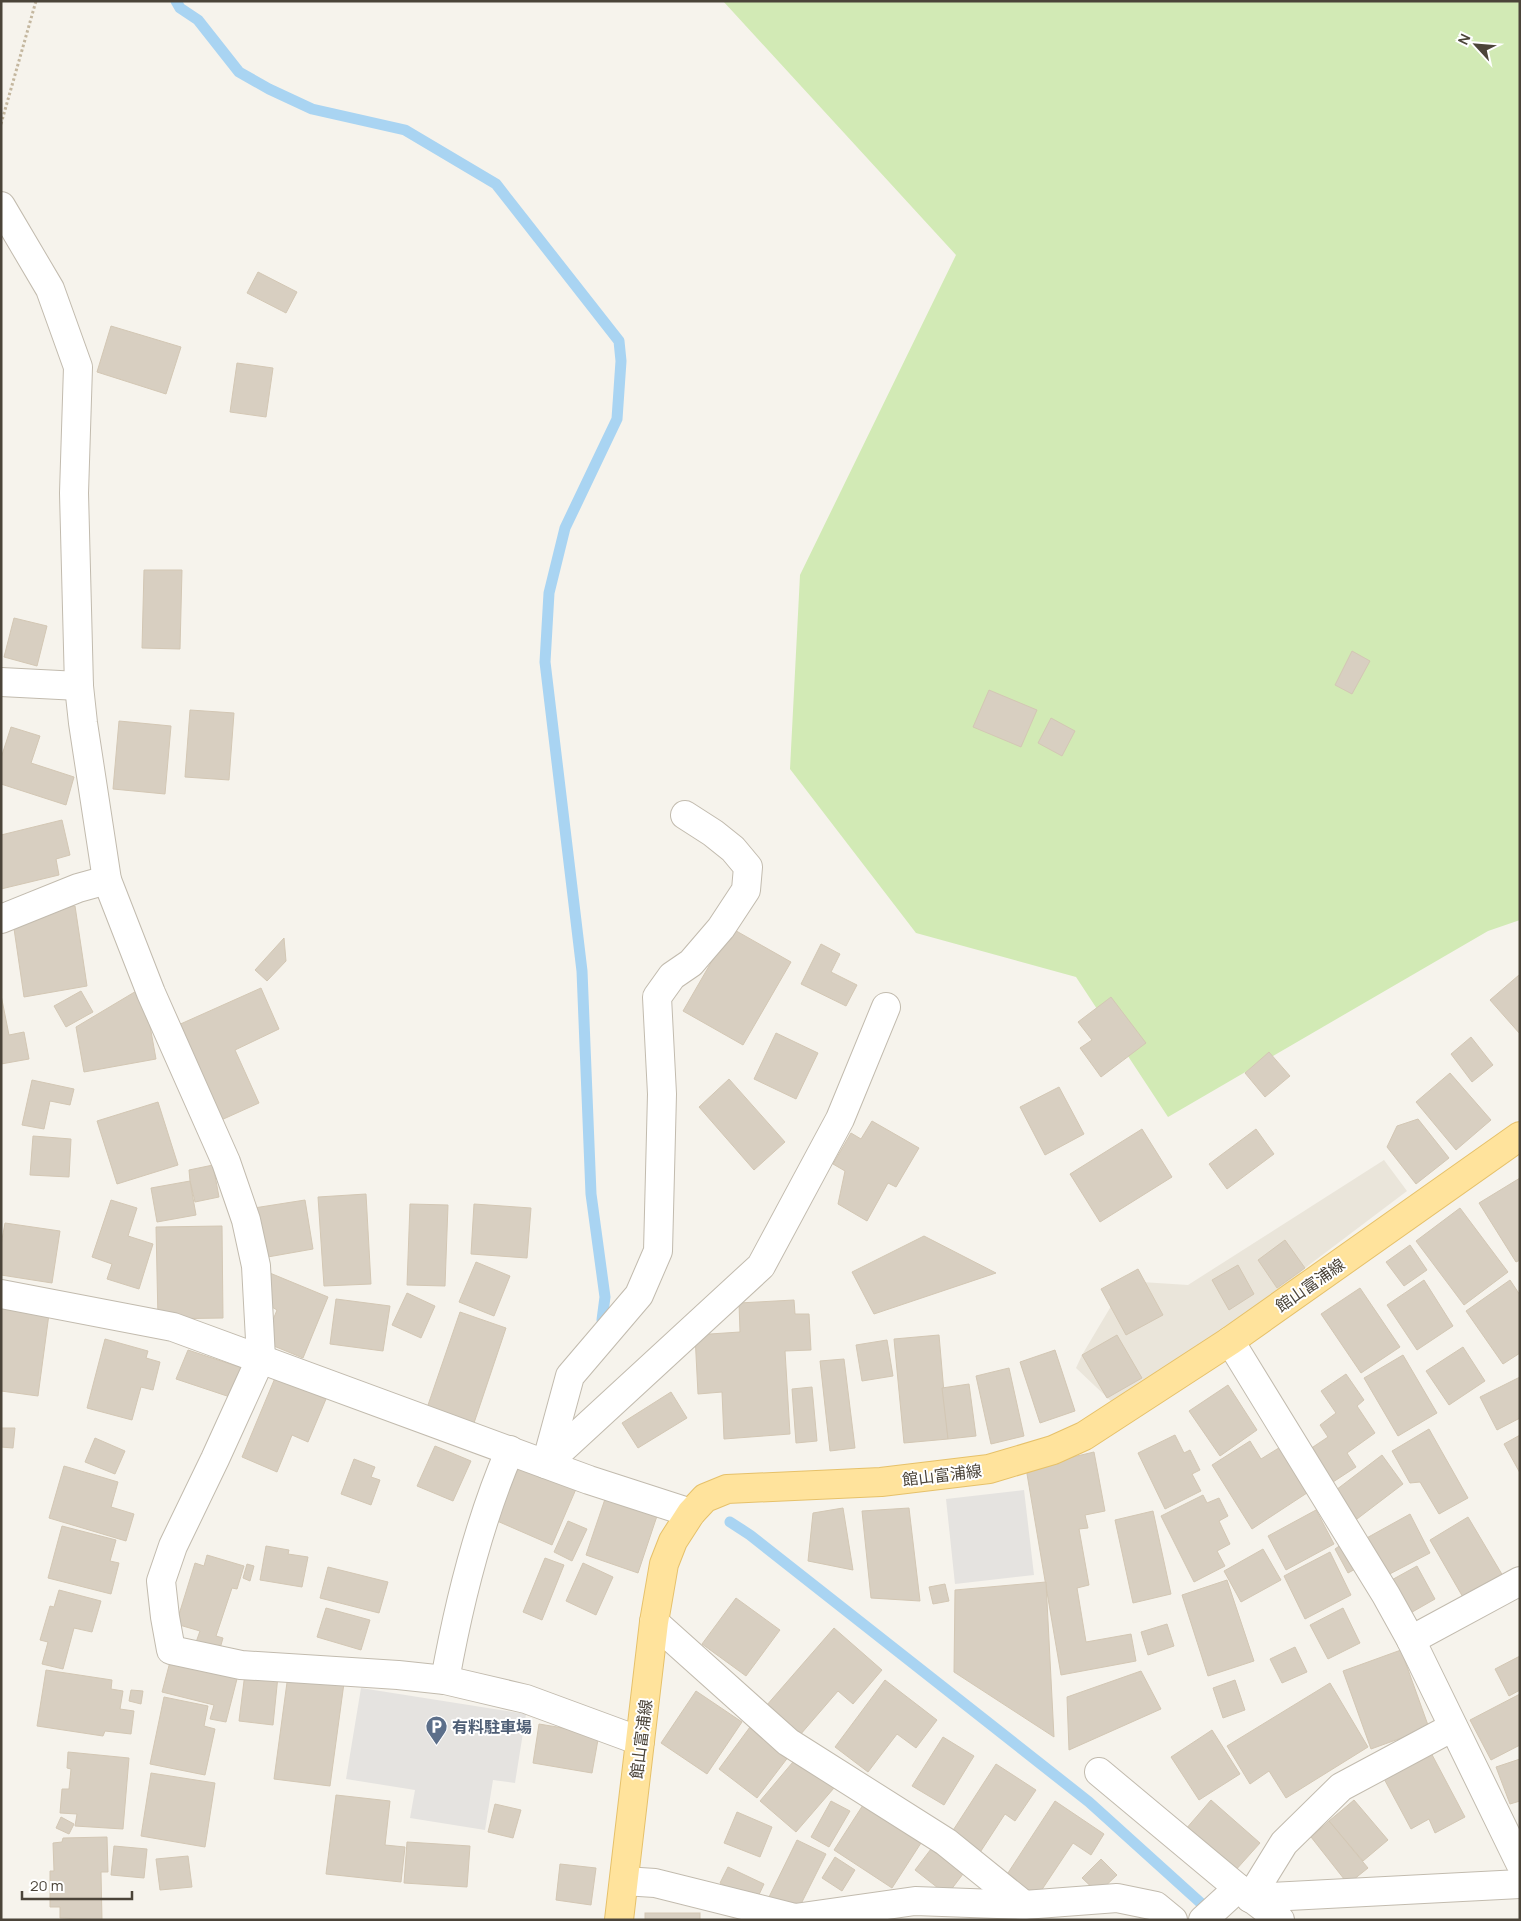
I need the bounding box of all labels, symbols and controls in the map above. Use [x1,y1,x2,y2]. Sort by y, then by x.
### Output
north arrow [1451,20,1501,70]
text: N [1453,30,1475,48]
street label: 館山富浦線 [1271,1253,1349,1317]
street label: 館山富浦線 [901,1459,983,1491]
street label: 館山富浦線 [625,1698,657,1780]
parking icon: 有料駐車場 [424,1715,448,1746]
place label: 有料駐車場 [452,1716,532,1738]
scale bar [22,1868,132,1900]
text: 20 m [30,1875,63,1896]

